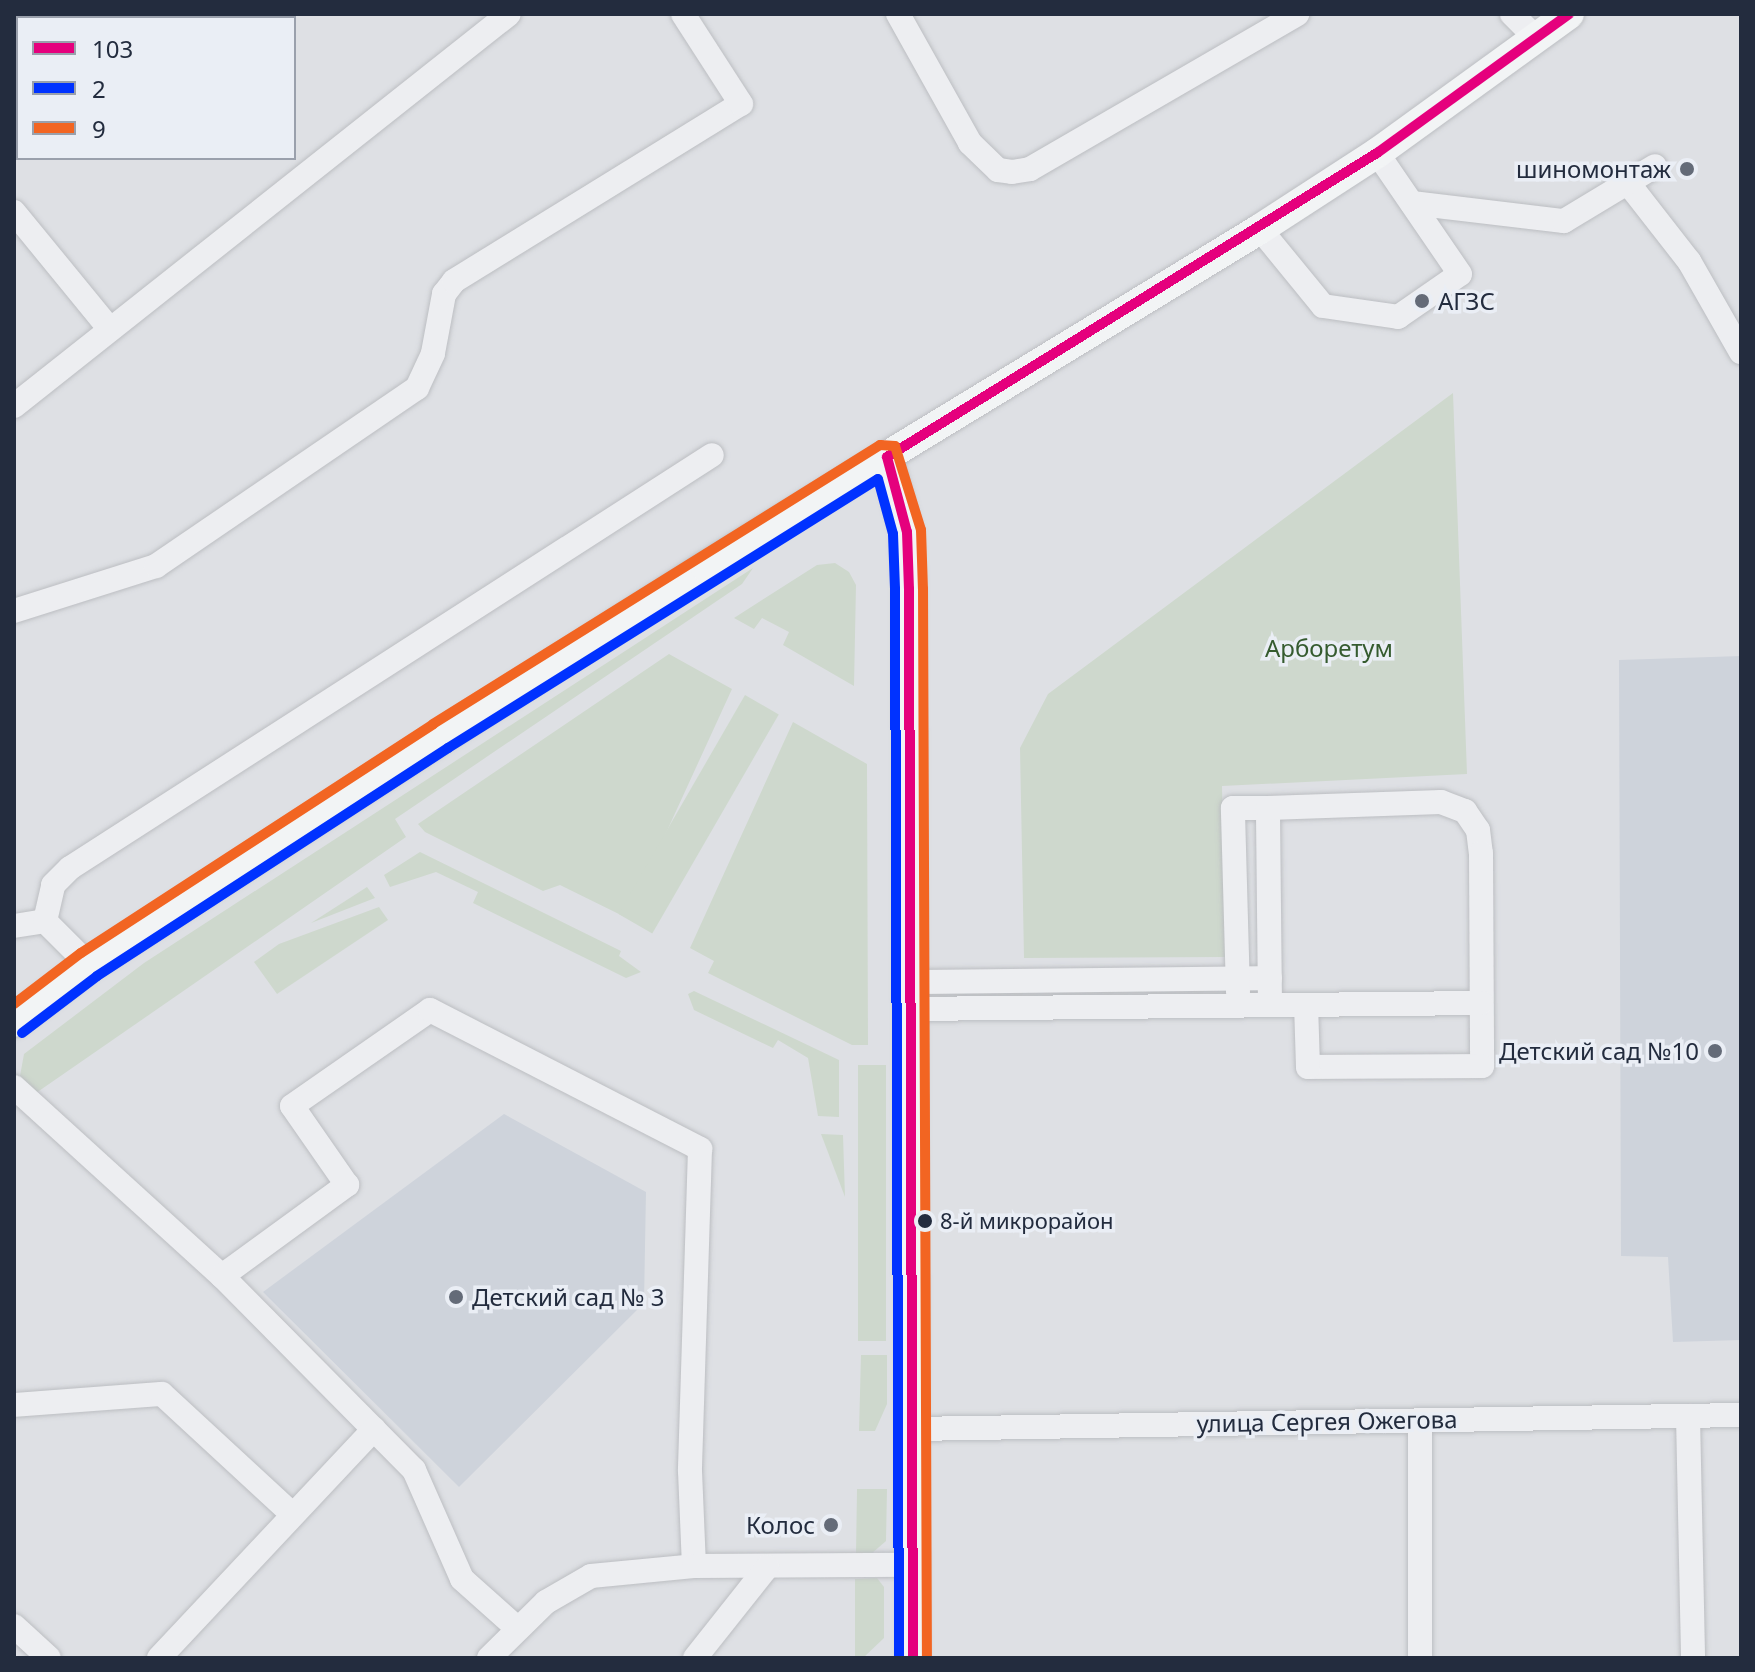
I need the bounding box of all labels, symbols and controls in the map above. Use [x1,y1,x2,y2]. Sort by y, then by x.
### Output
legend [16,16,296,160]
text: 103 [92,32,133,65]
text: 2 [92,72,106,105]
text: 9 [92,112,106,145]
place label: шиномонтаж [1516,155,1671,183]
marker: шиномонтаж [1678,160,1696,178]
place label: АГЗС [1438,287,1495,315]
marker: АГЗС [1413,292,1431,310]
park label: Арборетум [1265,634,1393,662]
place label: Детский сад №10 [1499,1037,1699,1065]
marker: Детский сад №10 [1706,1042,1724,1060]
place label: 8-й микрорайон [940,1208,1114,1234]
marker: 8-й микрорайон [917,1213,933,1229]
place label: Детский сад № 3 [472,1283,664,1311]
marker: Детский сад № 3 [447,1288,465,1306]
street label: улица Сергея Ожегова [1196,1404,1458,1438]
place label: Колос [746,1511,815,1539]
marker: Колос [822,1516,840,1534]

